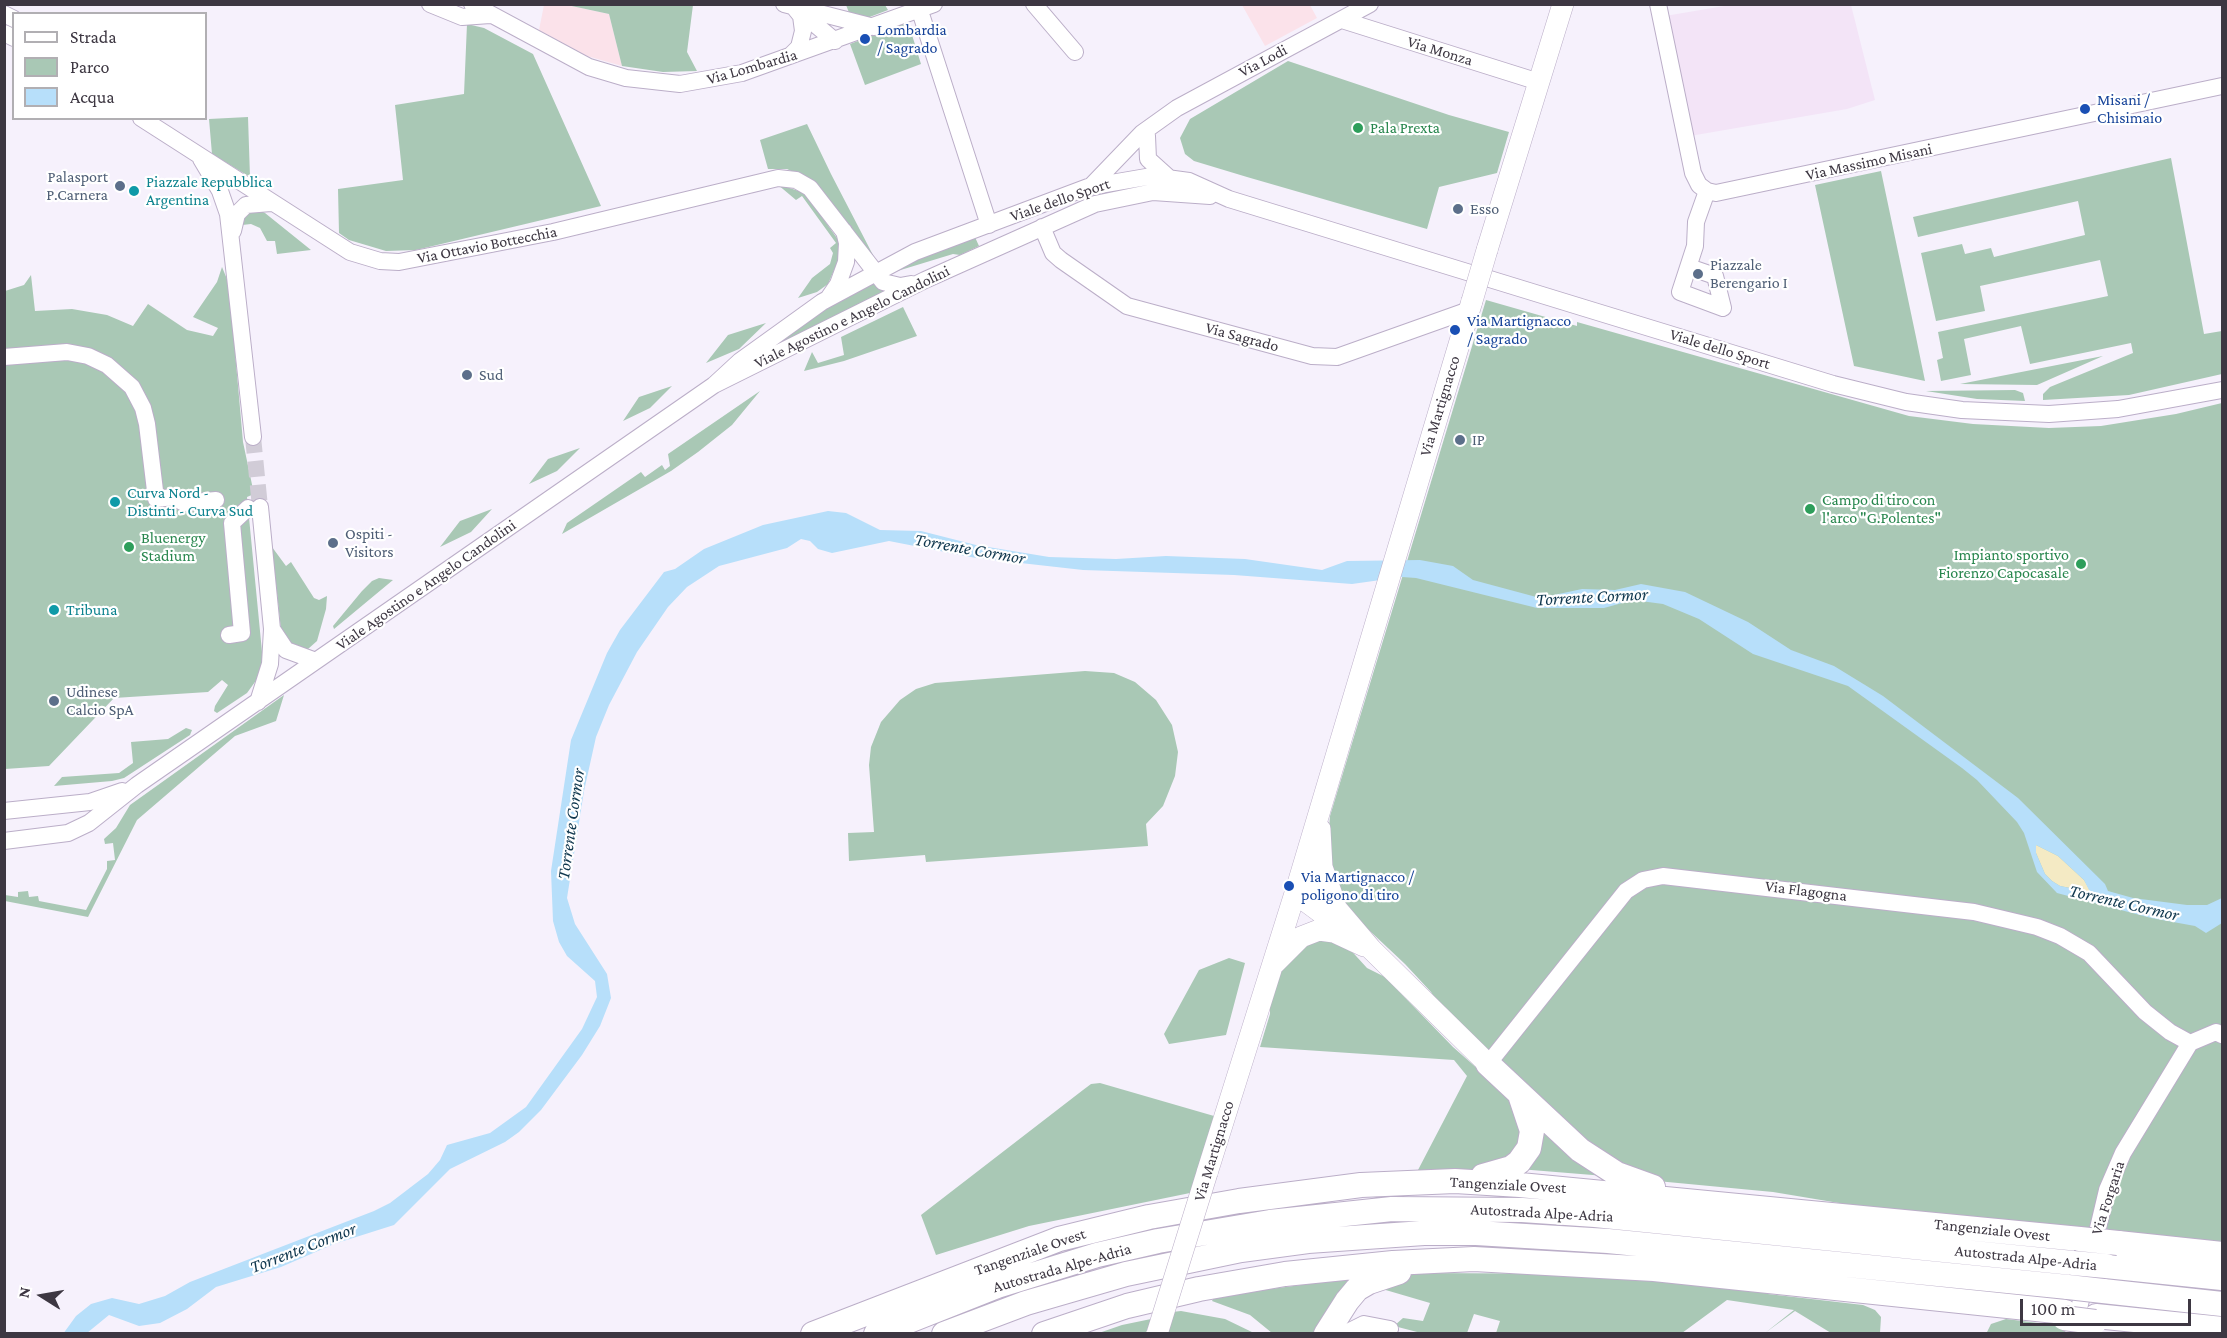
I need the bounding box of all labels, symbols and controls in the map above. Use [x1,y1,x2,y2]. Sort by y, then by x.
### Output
legend [12,12,207,120]
place label: Lombardia / Sagrado [877,20,947,58]
text: Strada [70,27,117,47]
marker: Lombardia / Sagrado [858,32,872,46]
street label: Via Monza [1405,32,1475,70]
street label: Via Lodi [1236,40,1290,82]
street label: Via Lombardia [705,45,799,89]
text: Parco [70,57,109,77]
text: Acqua [70,87,115,107]
place label: Misani / Chisimaio [2097,90,2162,128]
marker: Misani / Chisimaio [2078,102,2092,116]
place label: Pala Prexta [1370,118,1440,138]
marker: Pala Prexta [1351,121,1365,135]
street label: Via Massimo Misani [1804,139,1934,185]
place label: Palasport P.Carnera [46,167,108,205]
place label: Piazzale Repubblica Argentina [146,172,272,210]
street label: Viale dello Sport [1008,174,1112,226]
marker: Palasport P.Carnera [113,179,127,193]
marker: Piazzale Repubblica Argentina [127,184,141,198]
place label: Esso [1470,199,1499,219]
marker: Esso [1451,202,1465,216]
street label: Via Ottavio Bottecchia [415,222,559,268]
place label: Piazzale Berengario I [1710,255,1787,293]
street label: Viale Agostino e Angelo Candolini [751,261,953,373]
marker: Piazzale Berengario I [1691,267,1705,281]
place label: Via Martignacco / Sagrado [1467,311,1571,349]
street label: Via Sagrado [1203,318,1281,356]
marker: Via Martignacco / Sagrado [1448,323,1462,337]
street label: Viale dello Sport [1667,325,1773,373]
street label: Via Martignacco [1416,353,1464,459]
place label: Sud [479,365,503,385]
marker: Sud [460,368,474,382]
place label: IP [1472,430,1485,450]
marker: IP [1453,433,1467,447]
place label: Curva Nord - Distinti - Curva Sud [127,483,253,521]
place label: Campo di tiro con l'arco "G.Polentes" [1822,490,1941,528]
marker: Curva Nord - Distinti - Curva Sud [108,495,122,509]
marker: Campo di tiro con l'arco "G.Polentes" [1803,502,1817,516]
street label: Viale Agostino e Angelo Candolini [332,515,520,655]
place label: Ospiti - Visitors [345,524,394,562]
place label: Bluenergy Stadium [141,528,206,566]
water label: Torrente Cormor [913,529,1027,569]
marker: Ospiti - Visitors [326,536,340,550]
marker: Bluenergy Stadium [122,540,136,554]
place label: Impianto sportivo Fiorenzo Capocasale [1938,545,2069,583]
marker: Impianto sportivo Fiorenzo Capocasale [2074,557,2088,571]
water label: Torrente Cormor [1535,583,1649,611]
place label: Tribuna [66,600,117,620]
marker: Tribuna [47,603,61,617]
place label: Udinese Calcio SpA [66,682,134,720]
marker: Udinese Calcio SpA [47,694,61,708]
water label: Torrente Cormor [553,767,589,881]
place label: Via Martignacco / poligono di tiro [1301,867,1414,905]
street label: Via Flagogna [1764,876,1848,906]
marker: Via Martignacco / poligono di tiro [1282,879,1296,893]
water label: Torrente Cormor [2067,880,2181,926]
street label: Via Martignacco [1190,1098,1238,1204]
street label: Via Forgaria [2087,1159,2129,1237]
street label: Tangenziale Ovest [1449,1172,1567,1198]
street label: Autostrada Alpe-Adria [1470,1200,1614,1226]
street label: Tangenziale Ovest [1933,1214,2051,1246]
water label: Torrente Cormor [247,1218,359,1278]
street label: Tangenziale Ovest [972,1224,1088,1280]
street label: Autostrada Alpe-Adria [991,1239,1133,1297]
street label: Autostrada Alpe-Adria [1954,1241,2098,1275]
north arrow [12,1266,72,1326]
text: N [14,1285,33,1299]
scale bar [2023,1287,2194,1325]
text: 100 m [2031,1299,2075,1319]

